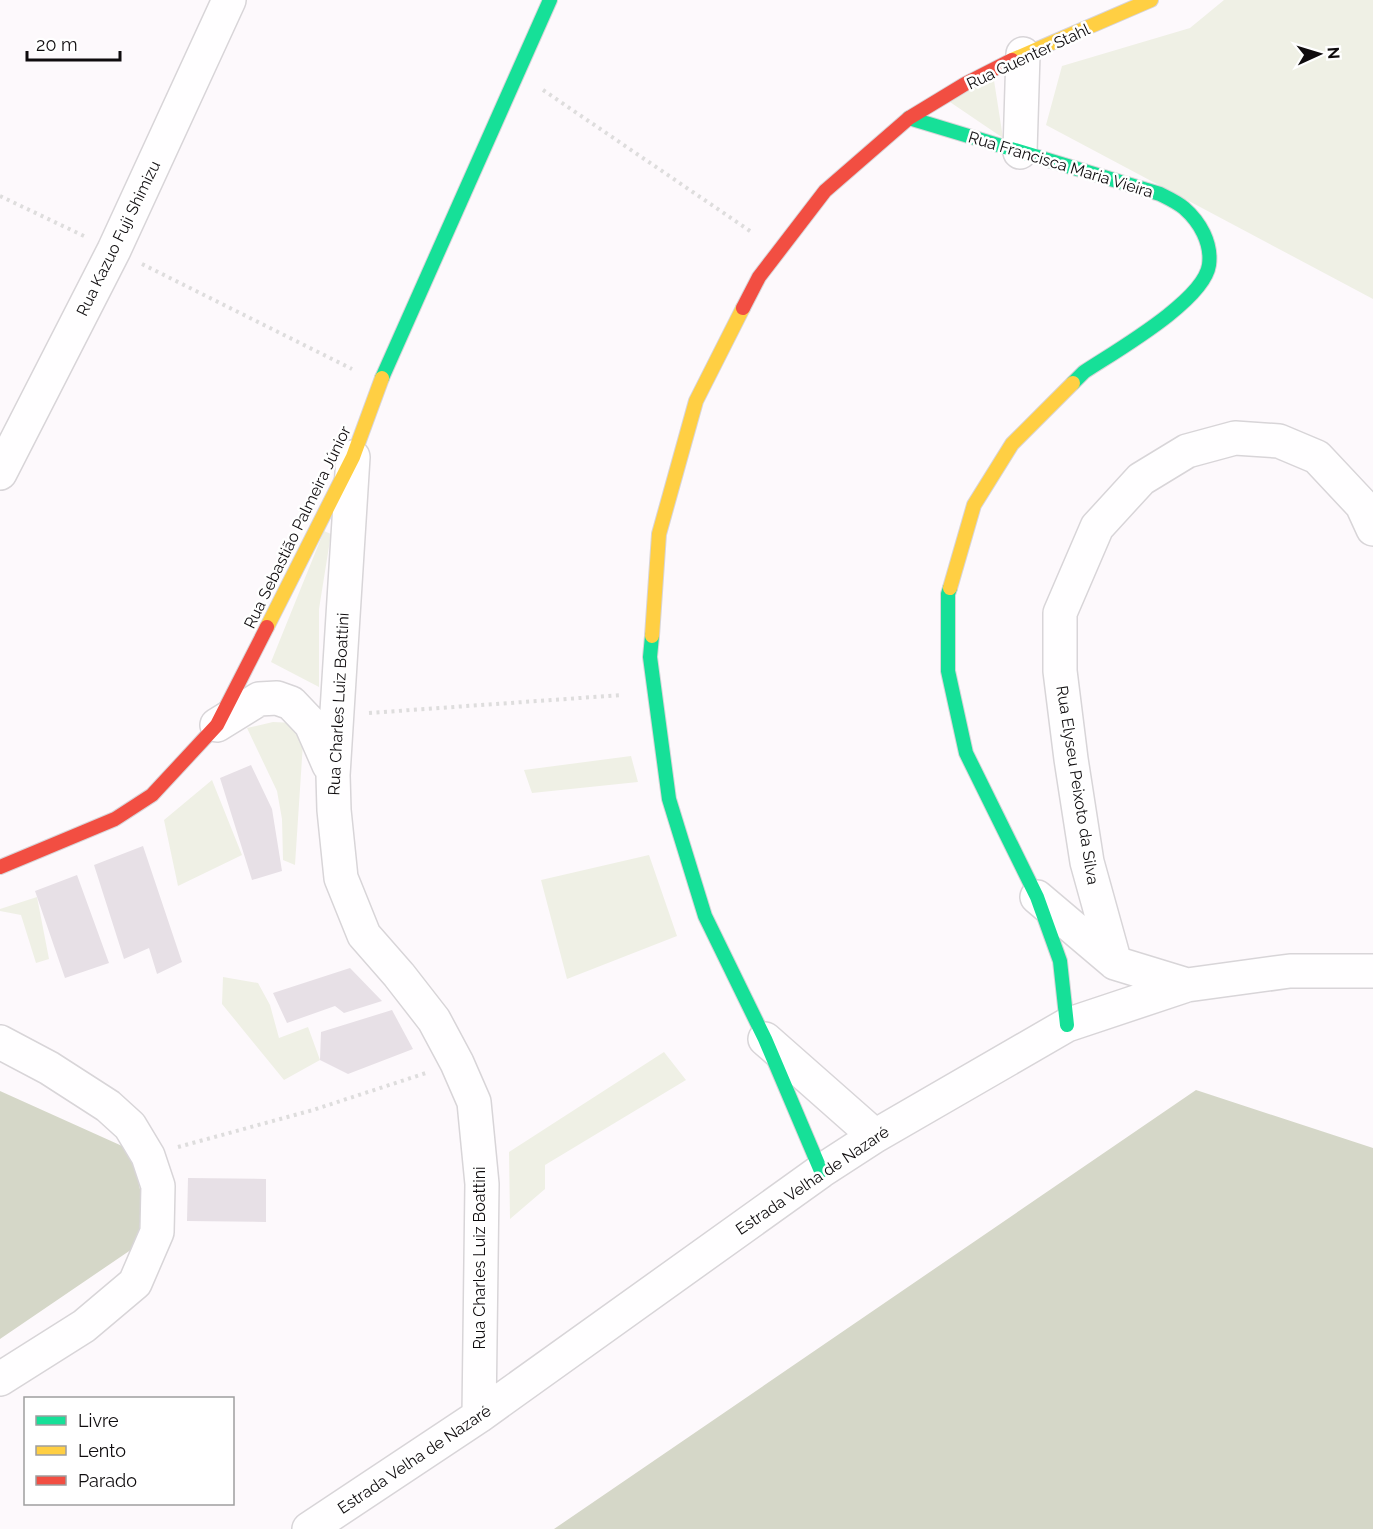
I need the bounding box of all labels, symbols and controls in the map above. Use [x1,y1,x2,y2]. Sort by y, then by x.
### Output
street label: Rua Guenter Stahl [964,19,1093,93]
scale bar [27,24,120,62]
north arrow [1289,24,1349,84]
text: 20 m [36,34,78,55]
text: N [1324,46,1343,60]
street label: Rua Francisca Maria Vieira [966,127,1156,202]
street label: Rua Kazuo Fuji Shimizu [73,158,164,319]
street label: Rua Sebastião Palmeira Júnior [240,423,355,631]
street label: Rua Charles Luiz Boattini [324,612,353,796]
street label: Rua Elyseu Peixoto da Silva [1052,684,1103,886]
street label: Estrada Velha de Nazaré [732,1122,893,1239]
street label: Rua Charles Luiz Boattini [470,1167,489,1349]
legend [24,1397,234,1505]
street label: Estrada Velha de Nazaré [334,1401,495,1518]
text: Livre [78,1410,119,1431]
text: Lento [78,1440,126,1461]
text: Parado [78,1470,137,1491]

